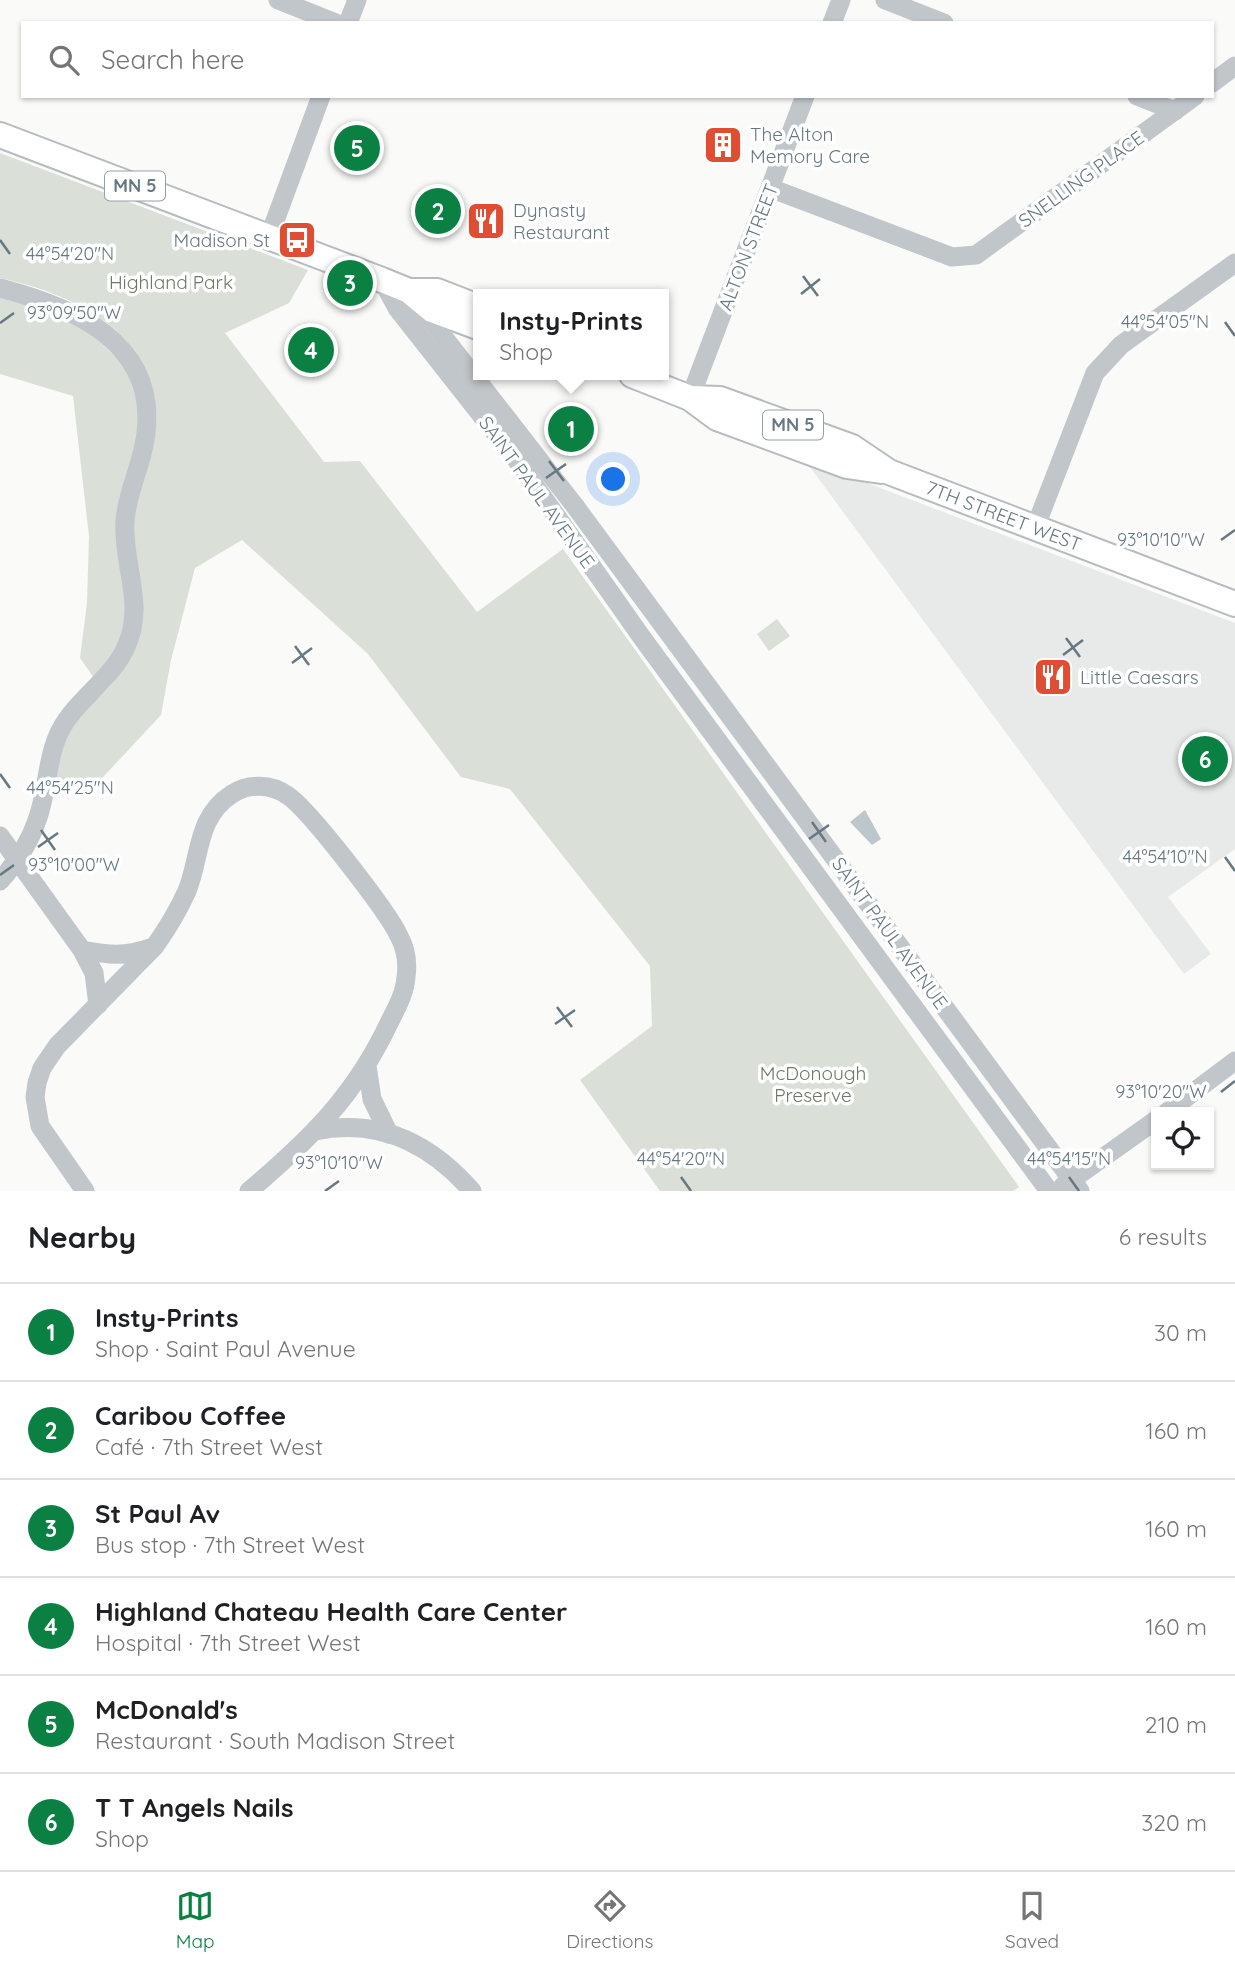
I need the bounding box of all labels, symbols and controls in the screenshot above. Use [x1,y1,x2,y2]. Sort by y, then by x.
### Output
search box [21,21,1214,98]
icon: search [45,41,83,79]
text: Search here [101,43,245,76]
pin: 5 [334,122,380,174]
place label: The Alton Memory Care [750,122,870,168]
building icon: The Alton Memory Care [702,124,744,166]
street label: SNELLING PLACE [1014,125,1148,233]
road number: MN 5 [105,172,165,201]
street label: ALTON STREET [713,180,783,314]
pin: 2 [415,185,461,237]
place label: Dynasty Restaurant [513,198,610,244]
restaurant icon: Dynasty Restaurant [465,200,507,242]
bus stop icon: Madison St [276,219,318,261]
place label: Madison St [174,228,270,252]
text: 44°54'20"N [26,242,114,265]
pin: 3 [327,257,373,309]
park label: Highland Park [109,270,233,294]
popup [473,289,669,380]
text: 93°09'50"W [27,301,121,324]
text: Insty-Prints [499,304,643,337]
text: 44°54'05"N [1121,310,1209,333]
pin: 4 [288,324,334,376]
text: Shop [499,337,553,366]
pin: 1 [548,403,594,455]
road number: MN 5 [763,410,823,440]
street label: SAINT PAUL AVENUE [474,411,600,573]
your location [596,462,630,496]
street label: 7TH STREET WEST [923,475,1085,556]
text: 93°10'10"W [1117,528,1205,551]
restaurant icon: Little Caesars [1032,656,1074,698]
place label: Little Caesars [1080,665,1199,689]
pin: 6 [1182,733,1228,785]
text: 44°54'25"N [26,776,114,799]
text: 44°54'10"N [1122,845,1208,868]
street label: SAINT PAUL AVENUE [827,852,953,1014]
text: 93°10'00"W [28,853,120,876]
park label: McDonough Preserve [760,1061,866,1107]
text: 93°10'20"W [1115,1080,1207,1103]
map controls [1151,1107,1214,1170]
button: locate [1151,1107,1214,1170]
text: 44°54'20"N [637,1147,725,1170]
text: 44°54'15"N [1027,1147,1111,1170]
text: 93°10'10"W [295,1151,383,1174]
text: Nearby [28,1218,136,1256]
text: 6 results [1119,1222,1207,1251]
text: Insty-Prints [95,1301,239,1334]
text: 1 [47,1318,55,1347]
text: 30 m [1154,1318,1207,1347]
text: Shop · Saint Paul Avenue [95,1334,356,1363]
text: Caribou Coffee [95,1399,286,1432]
text: 2 [44,1416,58,1445]
text: 160 m [1145,1416,1207,1445]
text: Café · 7th Street West [95,1432,323,1461]
text: St Paul Av [95,1497,220,1530]
text: 3 [45,1514,57,1543]
text: 160 m [1145,1514,1207,1543]
text: Bus stop · 7th Street West [95,1530,365,1559]
text: Highland Chateau Health Care Center [95,1595,567,1628]
text: 4 [44,1612,58,1641]
text: 160 m [1145,1612,1207,1641]
text: Hospital · 7th Street West [95,1628,361,1657]
text: McDonald's [95,1693,238,1726]
text: 5 [44,1710,58,1739]
text: 210 m [1145,1710,1207,1739]
text: Restaurant · South Madison Street [95,1726,455,1755]
text: T T Angels Nails [95,1791,294,1824]
text: 6 [45,1808,57,1837]
text: 320 m [1141,1808,1207,1837]
text: Shop [95,1824,149,1853]
tab: Map [176,1887,215,1953]
tab: Directions [566,1887,653,1953]
tab: Saved [1005,1887,1059,1953]

